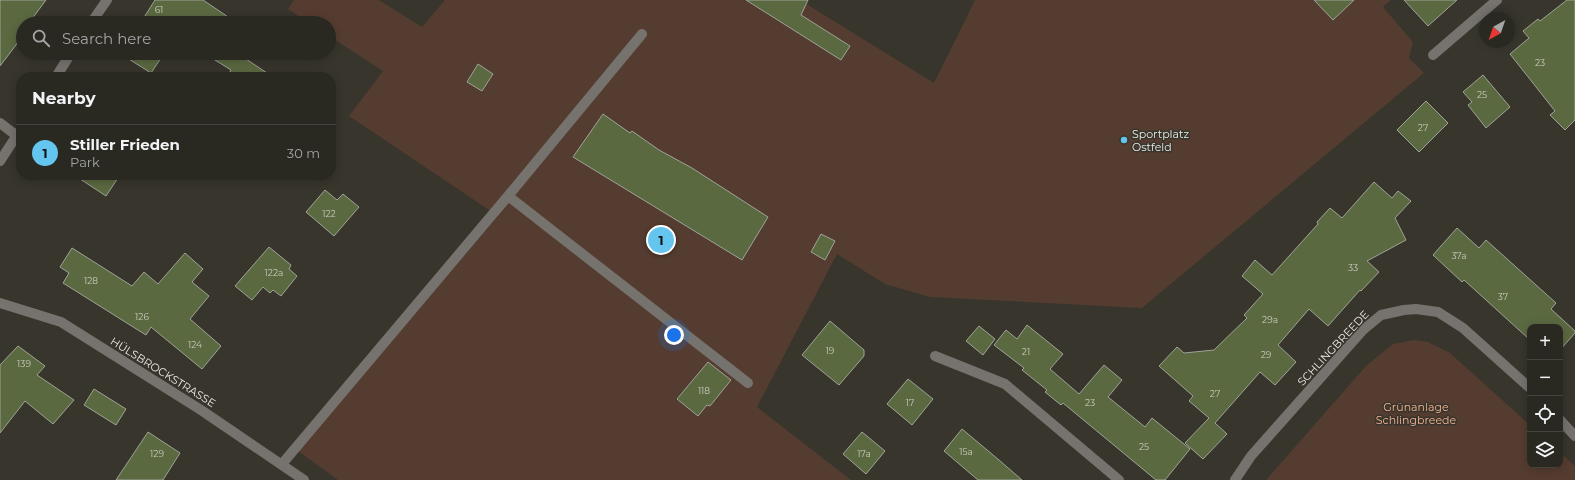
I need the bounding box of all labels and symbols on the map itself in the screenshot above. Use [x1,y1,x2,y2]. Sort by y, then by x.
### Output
house number: 61 [155,4,163,15]
north arrow [1479,12,1515,48]
house number: 23 [1535,57,1545,68]
house number: 25 [1477,89,1487,100]
house number: 27 [1418,122,1428,133]
place label: Sportplatz Ostfeld [1132,127,1190,154]
marker: Sportplatz Ostfeld [1119,135,1129,145]
house number: 122 [322,208,336,219]
pin: 1 [648,225,674,255]
house number: 37a [1451,250,1467,261]
house number: 33 [1348,262,1358,273]
house number: 122a [265,267,283,278]
house number: 128 [84,275,98,286]
house number: 37 [1498,291,1508,302]
street label: SCHLINGBREEDE [1294,307,1372,389]
house number: 126 [135,311,149,322]
house number: 29a [1262,314,1278,325]
your location [664,325,684,345]
street label: HÜLSBROCKSTRASSE [108,334,218,410]
house number: 124 [188,339,202,350]
house number: 19 [826,345,835,356]
house number: 21 [1022,346,1030,357]
house number: 29 [1261,349,1272,360]
house number: 139 [17,358,31,369]
house number: 118 [698,385,710,396]
house number: 27 [1210,388,1220,399]
house number: 17 [906,397,914,408]
house number: 23 [1085,397,1095,408]
park label: Grünanlage Schlingbreede [1376,400,1457,427]
house number: 25 [1139,441,1149,452]
house number: 15a [959,446,973,457]
house number: 129 [150,448,164,459]
house number: 17a [857,448,871,459]

